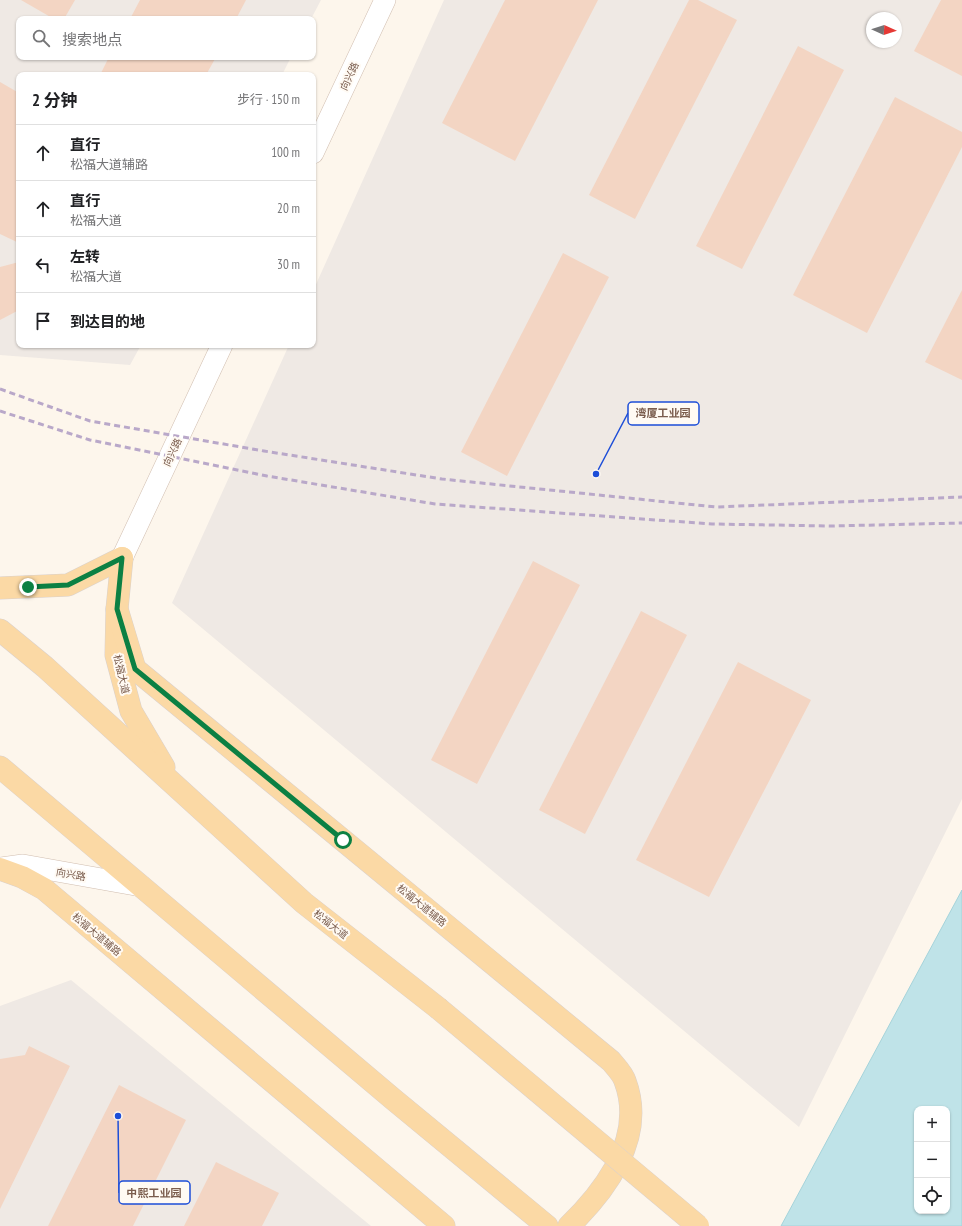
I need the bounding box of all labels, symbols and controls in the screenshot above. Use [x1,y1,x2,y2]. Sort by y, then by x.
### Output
north arrow [866,12,902,48]
search box [16,16,316,60]
icon: search [30,27,52,49]
text: 搜索地点 [62,30,122,49]
street label: 向兴路 [337,60,362,93]
text: 2 分钟 [32,89,78,111]
text: 步行 · 150 m [237,91,300,108]
text: 直行 [70,135,100,154]
icon: ahead [32,142,54,164]
text: 100 m [271,144,300,161]
text: 松福大道辅路 [70,156,148,173]
text: 直行 [70,191,100,210]
icon: ahead [32,198,54,220]
text: 20 m [277,200,300,217]
text: 松福大道 [70,212,122,229]
text: 左转 [70,247,100,266]
icon: left [32,254,54,276]
text: 30 m [277,256,300,273]
text: 松福大道 [70,268,122,285]
icon: arrive [32,310,54,332]
text: 到达目的地 [70,312,145,331]
callout: 湾厦工业园 [628,402,699,425]
text: 湾厦工业园 [636,406,691,420]
street label: 向兴路 [160,436,185,469]
route end [19,578,37,596]
street label: 松福大道 [111,653,132,695]
route start [334,831,352,849]
street label: 向兴路 [55,865,87,883]
street label: 松福大道辅路 [394,881,449,929]
street label: 松福大道 [311,907,350,942]
street label: 松福大道辅路 [70,910,124,959]
map controls [914,1106,950,1214]
button: + [914,1106,950,1142]
button: − [914,1142,950,1178]
button: locate [914,1178,950,1214]
callout: 中熙工业园 [119,1181,190,1204]
text: 中熙工业园 [127,1186,182,1200]

